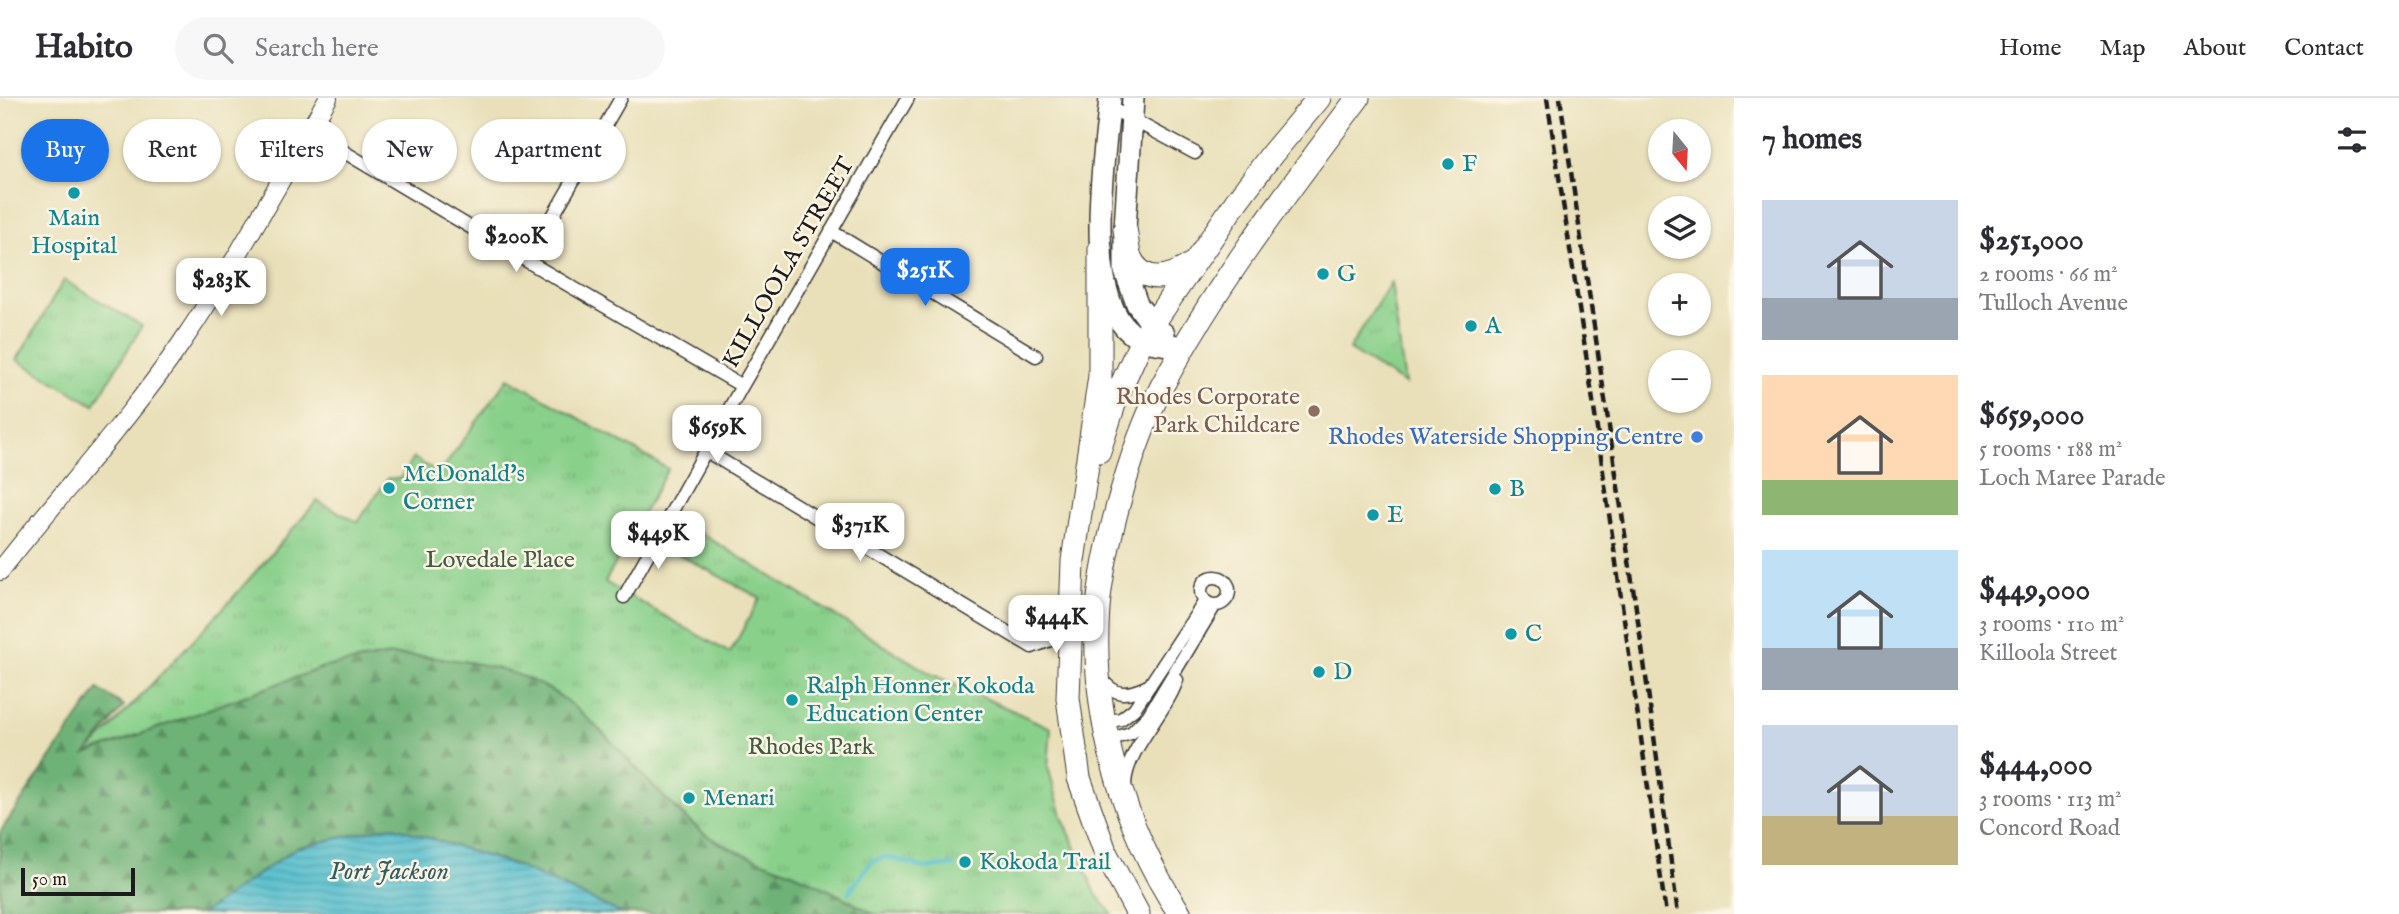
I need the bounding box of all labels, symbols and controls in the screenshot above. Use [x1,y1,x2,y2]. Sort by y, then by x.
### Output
search box [175,17,665,80]
text: Habito [35,27,133,69]
icon: search [199,29,237,67]
text: Search here [255,32,379,65]
text: Home [1999,33,2062,64]
text: Map [2100,33,2146,64]
text: About [2184,33,2246,64]
text: Contact [2284,33,2364,64]
chip: Buy [21,119,109,182]
chip: Rent [123,119,221,182]
chip: Filters [235,119,348,182]
chip: New [362,119,457,182]
chip: Apartment [471,119,626,182]
north arrow [1648,119,1712,182]
map controls [1648,119,1711,413]
text: 7 homes [1762,121,1862,159]
icon: filters [2333,121,2371,159]
place label: F [1462,149,1477,180]
street label: KILLOOLA STREET [716,152,862,374]
marker: F [1440,156,1456,172]
marker: Main Hospital [66,185,82,201]
button: layers [1648,196,1711,259]
place label: Main Hospital [31,203,117,262]
pin: $200K [467,214,565,274]
text: $200K [485,222,547,251]
text: $251,000 [1979,222,2084,260]
icon: home [1818,228,1902,312]
pin: $251K [876,248,974,308]
text: $251K [897,256,954,285]
pin: $283K [172,258,270,318]
place label: G [1337,259,1356,290]
text: 2 rooms · 66 m² [1979,260,2118,289]
text: $283K [192,266,250,295]
marker: G [1315,266,1331,282]
button: + [1648,273,1711,336]
text: Tulloch Avenue [1979,289,2128,318]
place label: A [1484,311,1502,342]
marker: A [1463,318,1479,334]
button: − [1648,350,1711,413]
place label: Rhodes Corporate Park Childcare [1116,382,1300,441]
text: $659,000 [1979,397,2084,435]
marker: Rhodes Corporate Park Childcare [1306,403,1322,419]
icon: home [1818,403,1902,487]
pin: $659K [668,406,766,465]
text: $659K [688,413,746,442]
place label: Rhodes Waterside Shopping Centre [1328,422,1683,453]
marker: Rhodes Waterside Shopping Centre [1689,429,1705,445]
text: 5 rooms · 188 m² [1979,435,2122,464]
place label: McDonald's Corner [403,459,525,518]
text: Loch Maree Parade [1979,464,2166,493]
place label: B [1509,474,1525,505]
marker: McDonald's Corner [381,480,397,496]
marker: B [1487,481,1503,497]
place label: E [1387,500,1404,531]
pin: $371K [811,504,909,563]
marker: E [1365,507,1381,523]
text: $371K [831,511,889,540]
pin: $449K [609,512,707,571]
text: $449K [627,519,689,548]
park label: Lovedale Place [425,545,575,576]
text: $449,000 [1979,572,2090,610]
icon: home [1818,578,1902,662]
pin: $444K [1007,596,1105,655]
text: $444K [1024,603,1088,632]
text: 3 rooms · 110 m² [1979,610,2124,639]
place label: C [1525,619,1542,650]
marker: C [1503,626,1519,642]
text: Killoola Street [1979,639,2117,668]
place label: D [1333,657,1352,688]
marker: D [1311,664,1327,680]
place label: Ralph Honner Kokoda Education Center [806,671,1035,730]
marker: Ralph Honner Kokoda Education Center [784,692,800,708]
park label: Rhodes Park [748,732,875,763]
text: $444,000 [1979,747,2093,785]
icon: home [1818,753,1902,837]
place label: Menari [703,783,775,814]
text: 3 rooms · 113 m² [1979,785,2122,814]
marker: Menari [681,790,697,806]
text: Concord Road [1979,814,2120,843]
place label: Kokoda Trail [979,847,1111,878]
marker: Kokoda Trail [957,854,973,870]
water label: Port Jackson [329,855,449,888]
scale bar [21,865,135,897]
text: 50 m [32,868,67,892]

